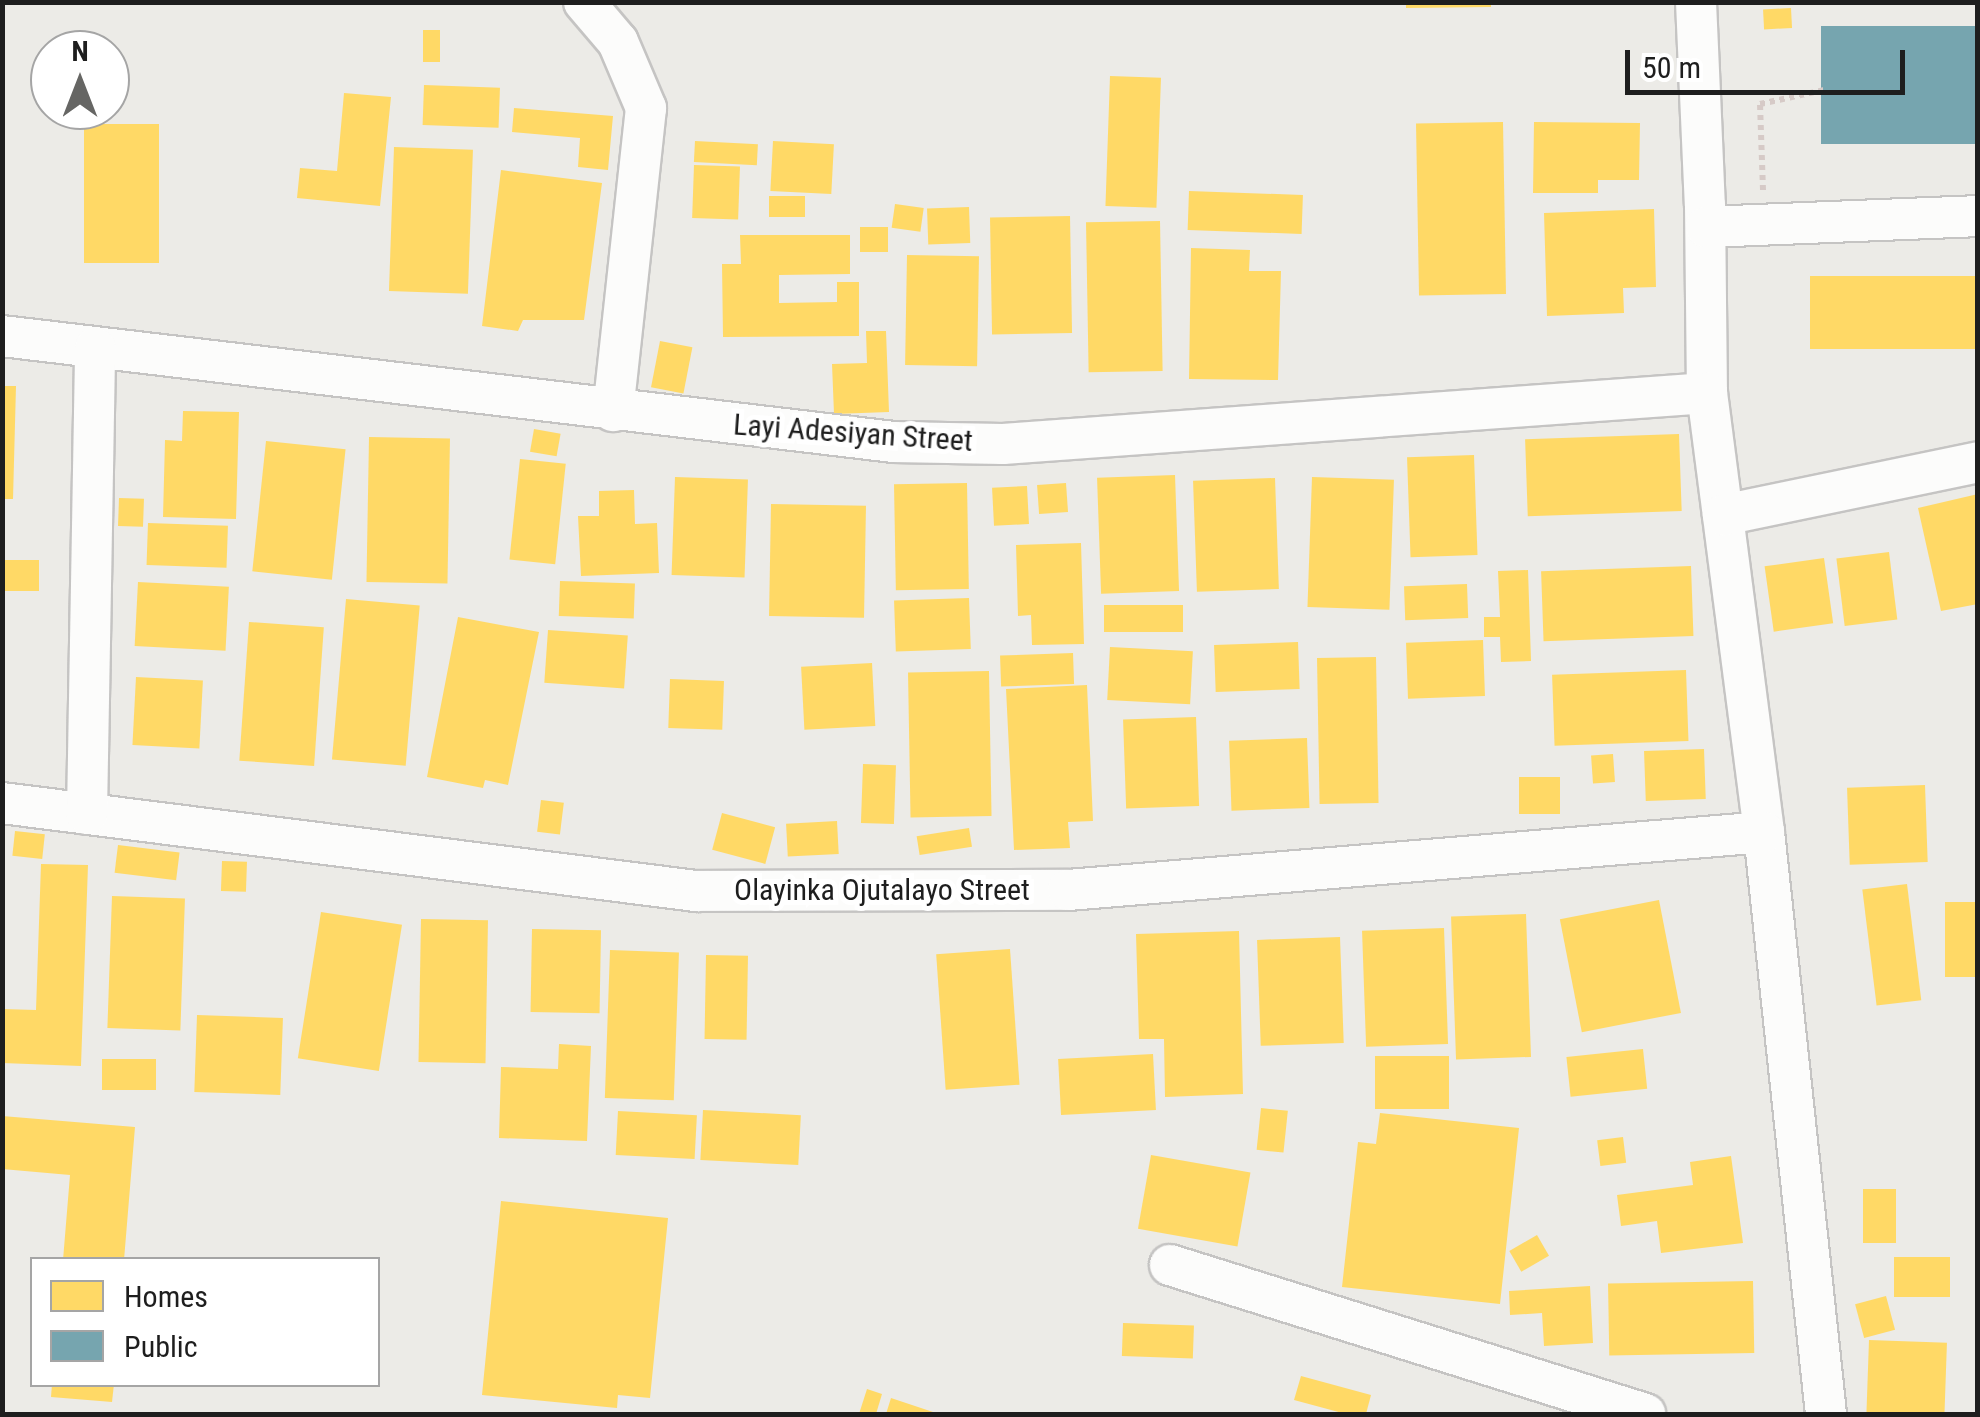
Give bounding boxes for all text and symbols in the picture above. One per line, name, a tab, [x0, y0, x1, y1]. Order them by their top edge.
north arrow	[30, 30, 130, 130]
scale bar	[1630, 30, 1910, 92]
text: N	[71, 35, 89, 68]
text: 50 m	[1642, 50, 1701, 85]
street label: Layi Adesiyan Street	[732, 407, 974, 459]
street label: Olayinka Ojutalayo Street	[734, 872, 1030, 908]
legend	[30, 1257, 380, 1387]
text: Homes	[124, 1279, 208, 1314]
text: Public	[124, 1329, 198, 1364]

